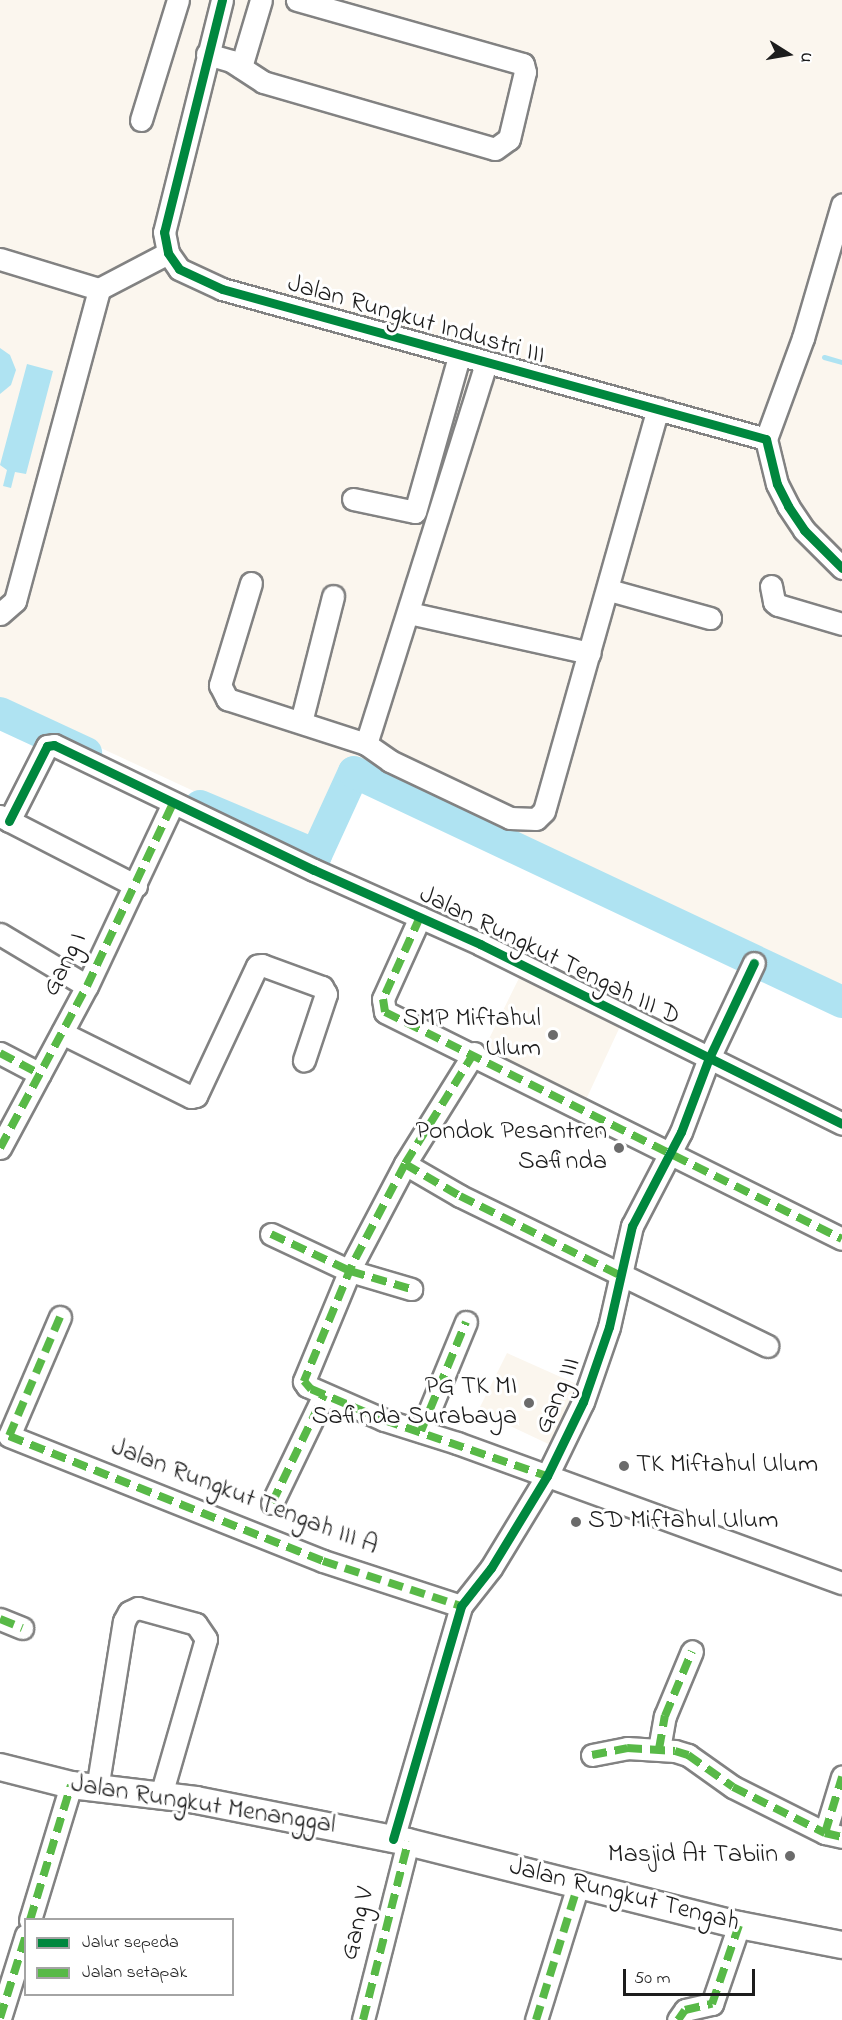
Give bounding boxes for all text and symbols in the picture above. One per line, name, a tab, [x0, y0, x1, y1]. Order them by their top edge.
north arrow	[758, 24, 818, 84]
text: U	[793, 50, 818, 65]
street label: Jalan Rungkut Industri III	[284, 269, 548, 373]
street label: Jalan Rungkut Tengah III D	[413, 880, 685, 1034]
street label: Gang I	[37, 928, 95, 1002]
place label: SMP Miftahul Ulum	[403, 1004, 541, 1066]
marker: SMP Miftahul Ulum	[546, 1028, 560, 1042]
place label: Pondok Pesantren Safinda	[415, 1117, 607, 1178]
marker: Pondok Pesantren Safinda	[612, 1141, 626, 1155]
street label: Gang III	[529, 1353, 589, 1439]
place label: PG TK MI Safinda Surabaya	[312, 1372, 517, 1434]
marker: PG TK MI Safinda Surabaya	[522, 1396, 536, 1410]
street label: Jalan Rungkut Tengah III A	[106, 1433, 382, 1563]
place label: TK Miftahul Ulum	[636, 1450, 818, 1482]
marker: TK Miftahul Ulum	[617, 1459, 631, 1473]
place label: SD Miftahul Ulum	[588, 1506, 778, 1538]
marker: SD Miftahul Ulum	[569, 1515, 583, 1529]
street label: Jalan Rungkut Menanggal	[68, 1770, 338, 1842]
place label: Masjid At Tabiin	[608, 1840, 778, 1872]
marker: Masjid At Tabiin	[783, 1849, 797, 1863]
street label: Jalan Rungkut Tengah	[506, 1852, 742, 1940]
street label: Gang V	[335, 1885, 383, 1963]
legend	[24, 1918, 234, 1996]
text: Jalur sepeda	[82, 1930, 179, 1956]
scale bar	[626, 1957, 758, 1995]
text: Jalan setapak	[82, 1960, 187, 1986]
text: 50 m	[634, 1966, 671, 1992]

